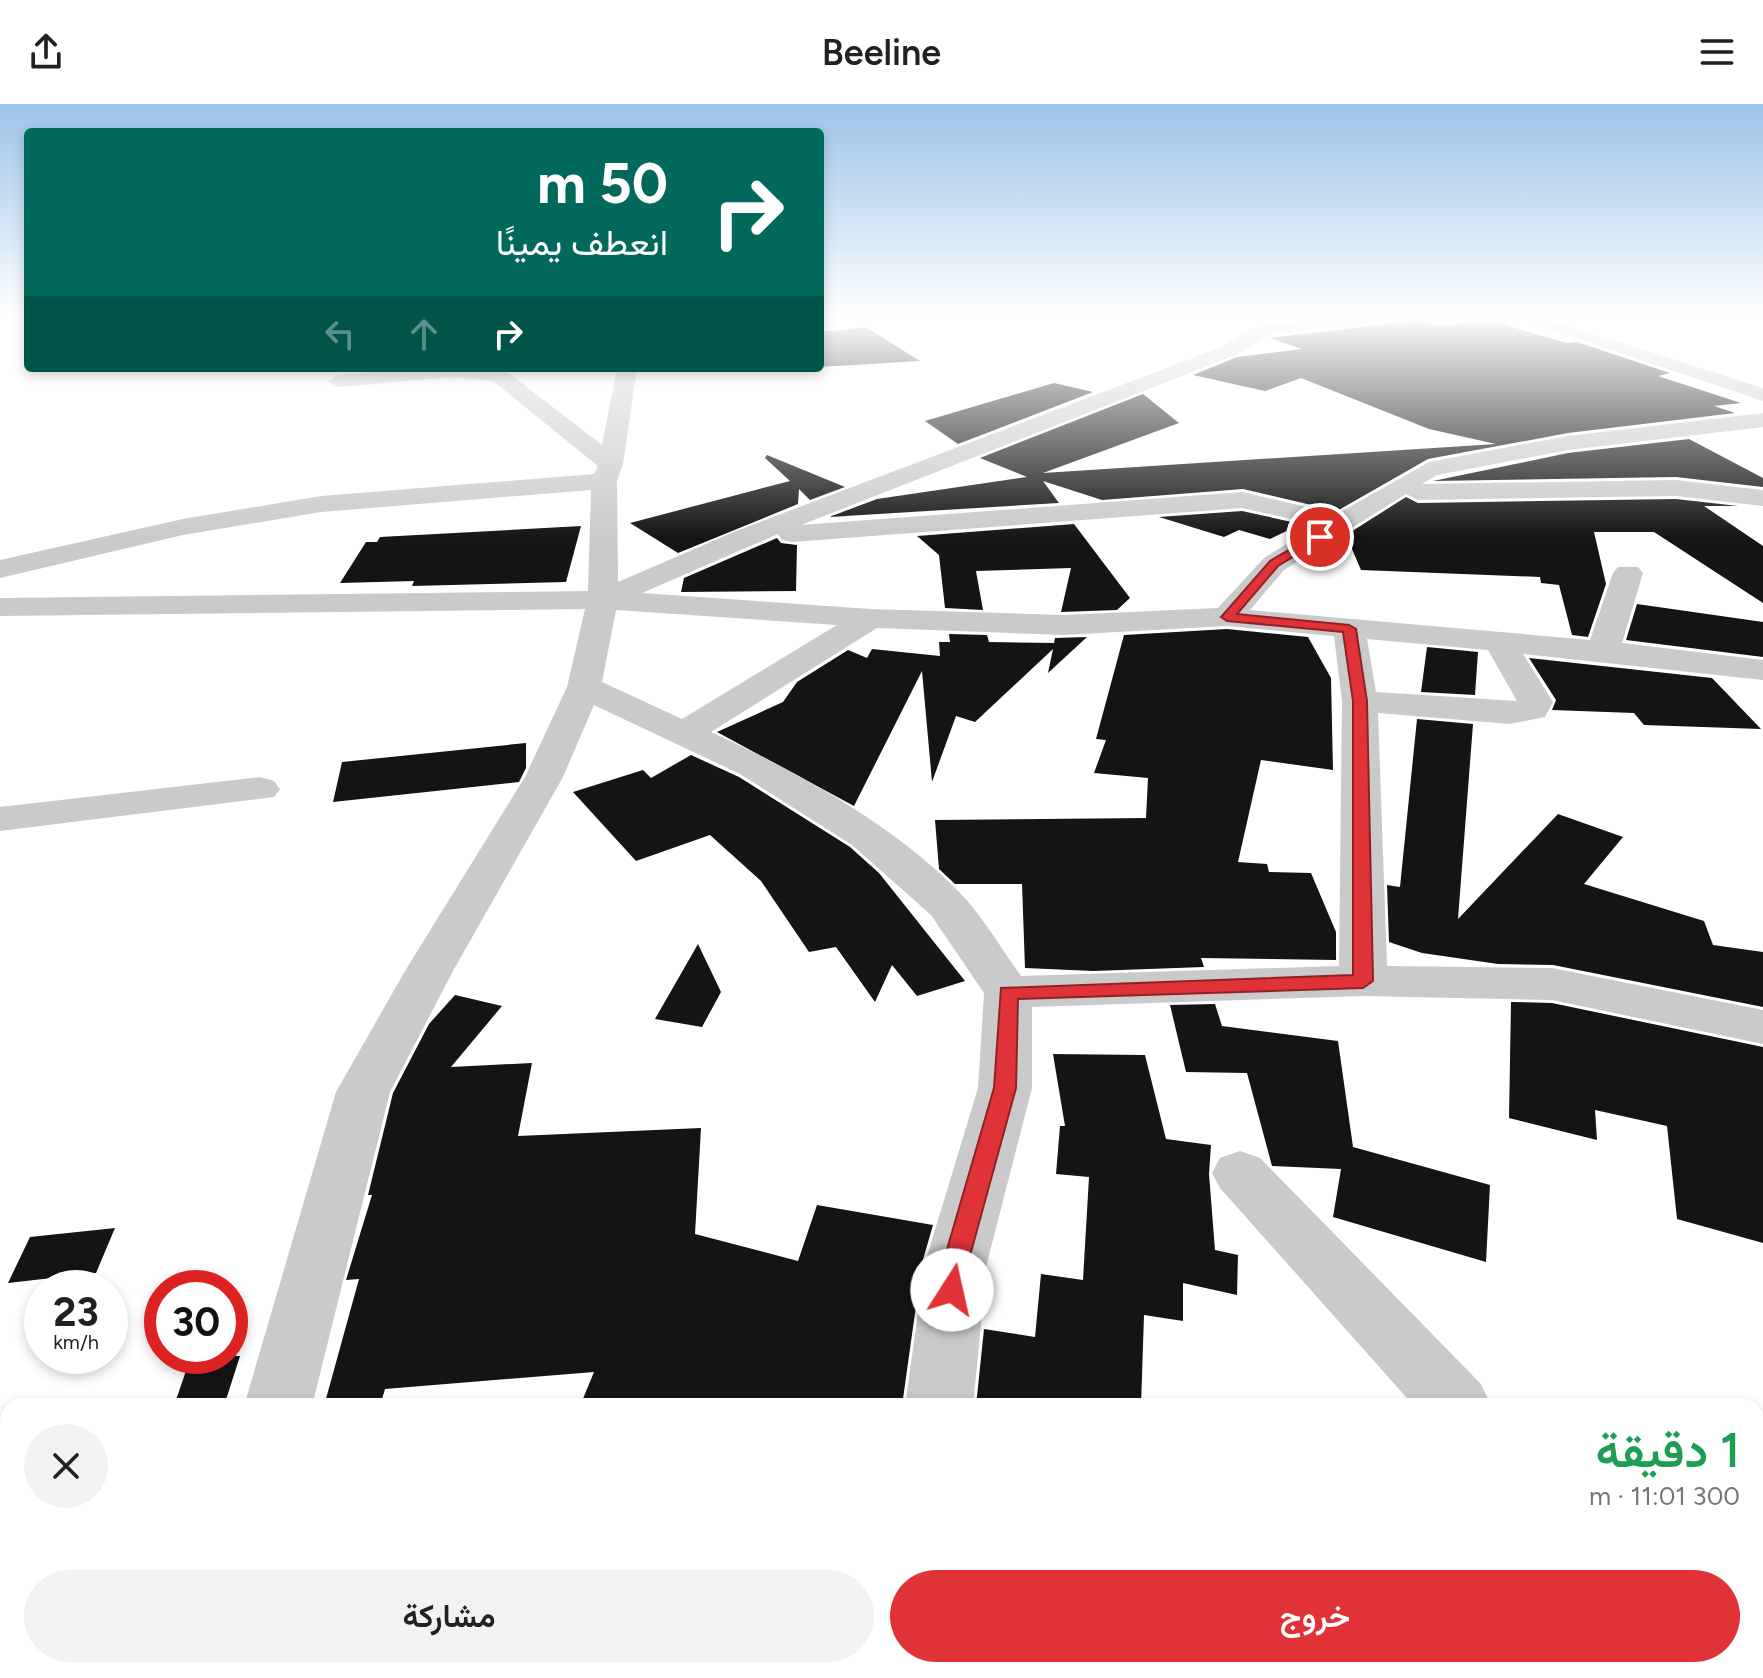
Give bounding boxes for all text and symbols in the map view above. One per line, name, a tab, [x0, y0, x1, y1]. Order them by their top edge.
icon: share	[24, 30, 68, 74]
icon: menu	[1695, 30, 1739, 74]
text: Beeline	[822, 31, 941, 74]
text: 50 m	[537, 150, 668, 217]
icon: right	[696, 160, 800, 264]
text: انعطف يمينًا	[496, 221, 668, 264]
icon: left	[318, 312, 362, 356]
icon: ahead	[402, 312, 446, 356]
icon: right	[486, 312, 530, 356]
pin	[1286, 503, 1354, 571]
icon: arrive	[1298, 515, 1342, 559]
position arrow	[910, 1248, 994, 1332]
speed limit sign: 30	[144, 1270, 248, 1374]
text: 23	[53, 1288, 99, 1336]
text: km/h	[53, 1330, 99, 1354]
text: 1 دقيقة	[1596, 1421, 1740, 1479]
button: close	[24, 1424, 108, 1508]
text: 300 m · 11:01	[1589, 1480, 1740, 1512]
button: مشاركة	[24, 1570, 874, 1662]
button: خروج	[890, 1570, 1740, 1662]

